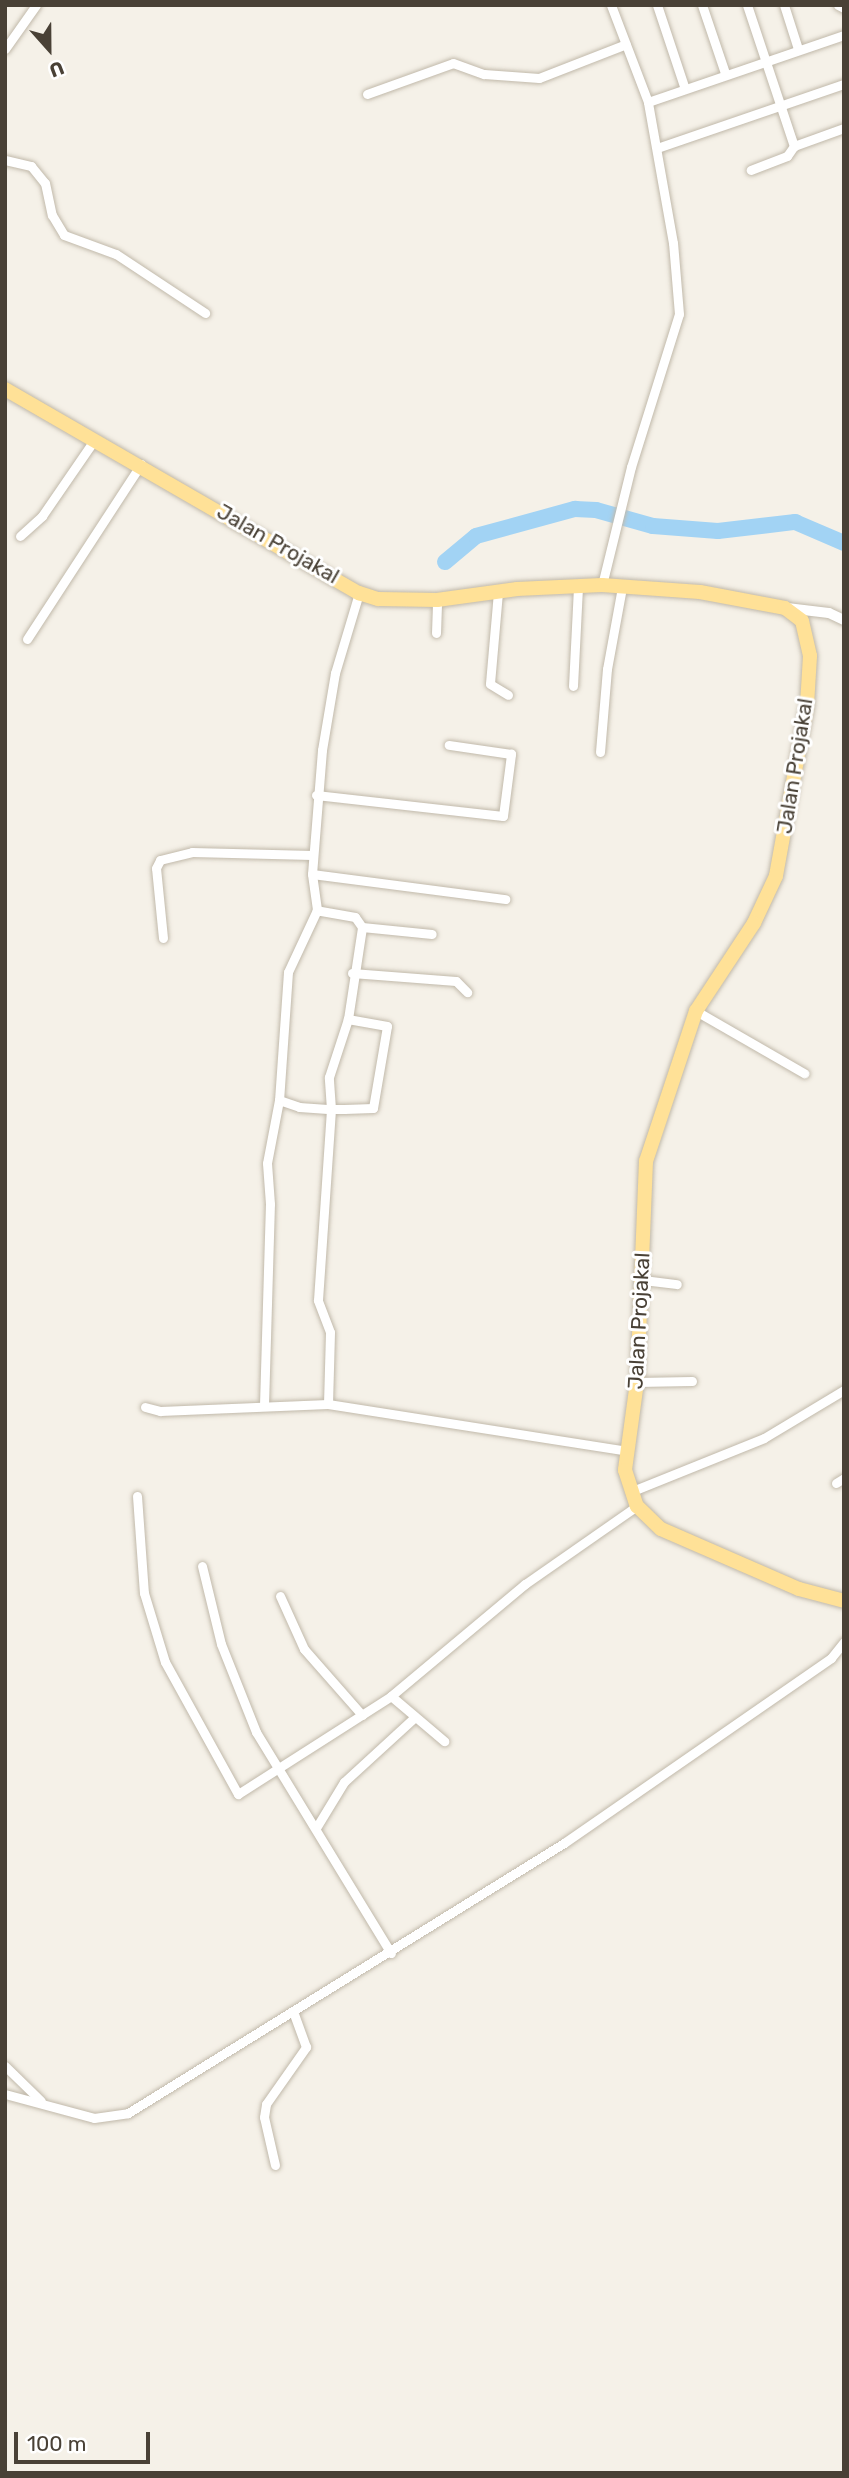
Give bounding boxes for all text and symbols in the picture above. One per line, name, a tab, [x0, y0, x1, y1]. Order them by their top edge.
north arrow	[14, 14, 84, 84]
text: U	[46, 56, 67, 82]
street label: Jalan Projakal	[212, 499, 344, 589]
street label: Jalan Projakal	[772, 696, 818, 836]
street label: Jalan Projakal	[623, 1252, 655, 1390]
scale bar	[18, 2418, 154, 2462]
text: 100 m	[27, 2431, 86, 2456]

